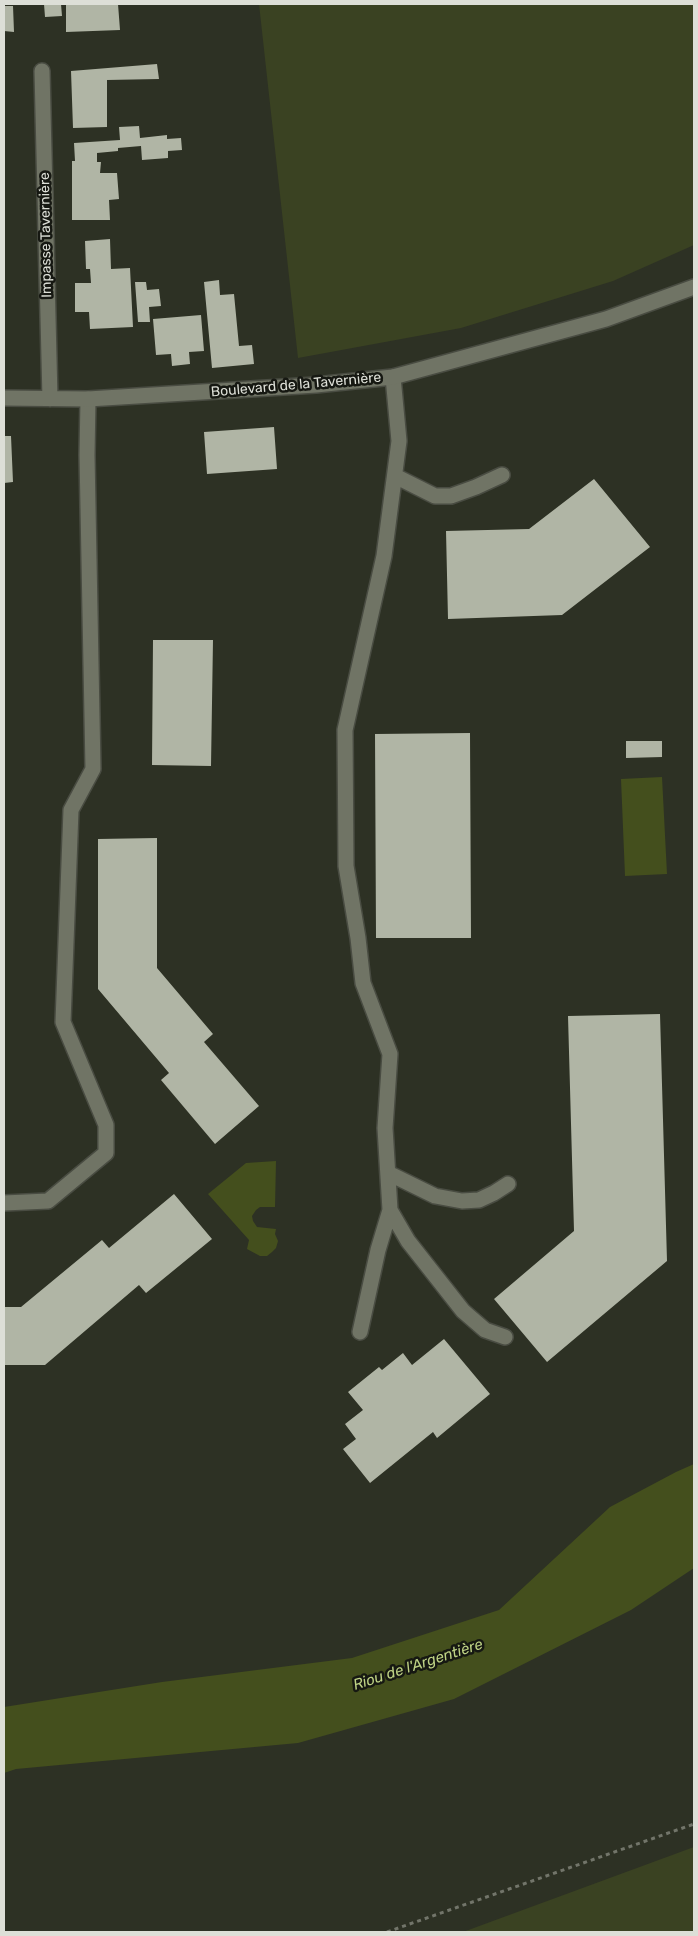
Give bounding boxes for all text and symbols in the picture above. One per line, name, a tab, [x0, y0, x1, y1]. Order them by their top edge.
street label: Impasse Tavernière	[37, 172, 55, 298]
street label: Boulevard de la Tavernière	[210, 369, 382, 401]
water label: Riou de l'Argentière	[351, 1636, 485, 1694]

